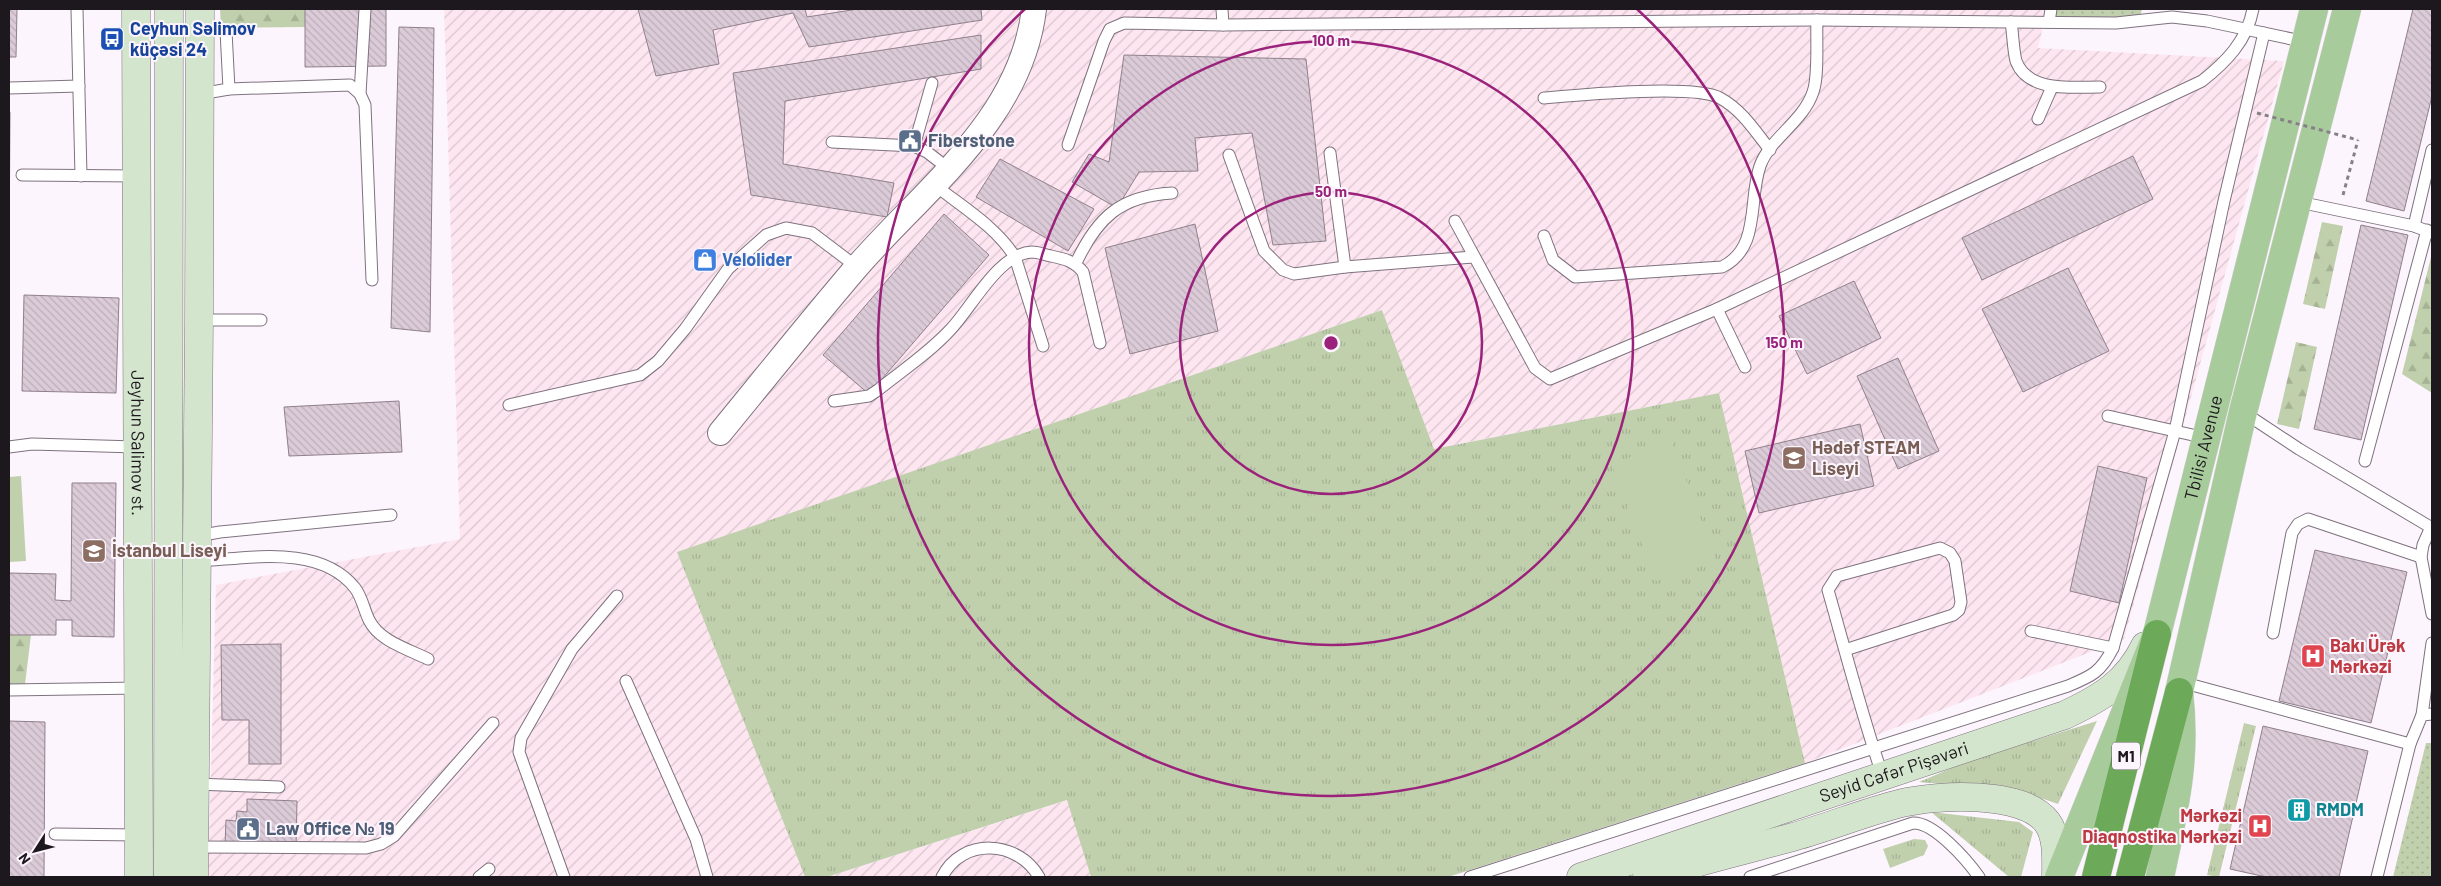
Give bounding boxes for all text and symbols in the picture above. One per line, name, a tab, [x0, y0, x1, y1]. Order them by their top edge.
place label: Ceyhun Səlimov küçəsi 24	[130, 17, 256, 60]
bus stop icon: Ceyhun Səlimov küçəsi 24	[99, 26, 125, 52]
text: 100 m	[1312, 31, 1350, 49]
public building icon: Fiberstone	[897, 128, 923, 154]
place label: Fiberstone	[928, 129, 1015, 151]
text: 50 m	[1315, 182, 1347, 200]
shop icon: Velolider	[692, 247, 718, 273]
place label: Velolider	[722, 248, 792, 270]
text: 150 m	[1765, 333, 1803, 351]
centre of rings	[1322, 334, 1340, 352]
street label: Jeyhun Salimov st.	[127, 370, 150, 516]
street label: Tbilisi Avenue	[2179, 393, 2227, 502]
place label: Hədəf STEAM Liseyi	[1812, 436, 1920, 479]
school or university icon: Hədəf STEAM Liseyi	[1781, 445, 1807, 471]
school or university icon: İstanbul Liseyi	[81, 538, 107, 564]
place label: İstanbul Liseyi	[112, 539, 227, 561]
place label: Bakı Ürək Mərkəzi	[2330, 634, 2406, 677]
hospital icon: Bakı Ürək Mərkəzi	[2300, 643, 2326, 669]
street label: Seyid Cəfər Pişəvəri	[1816, 736, 1971, 806]
road number: M1	[2112, 742, 2140, 769]
building icon: RMDM	[2286, 797, 2312, 823]
place label: RMDM	[2316, 798, 2364, 820]
place label: Mərkəzi Diaqnostika Mərkəzi	[2082, 804, 2242, 847]
hospital icon: Mərkəzi Diaqnostika Mərkəzi	[2247, 813, 2273, 839]
public building icon: Law Office № 19	[235, 816, 261, 842]
place label: Law Office № 19	[266, 817, 395, 839]
north arrow	[10, 826, 60, 876]
text: N	[14, 850, 34, 868]

